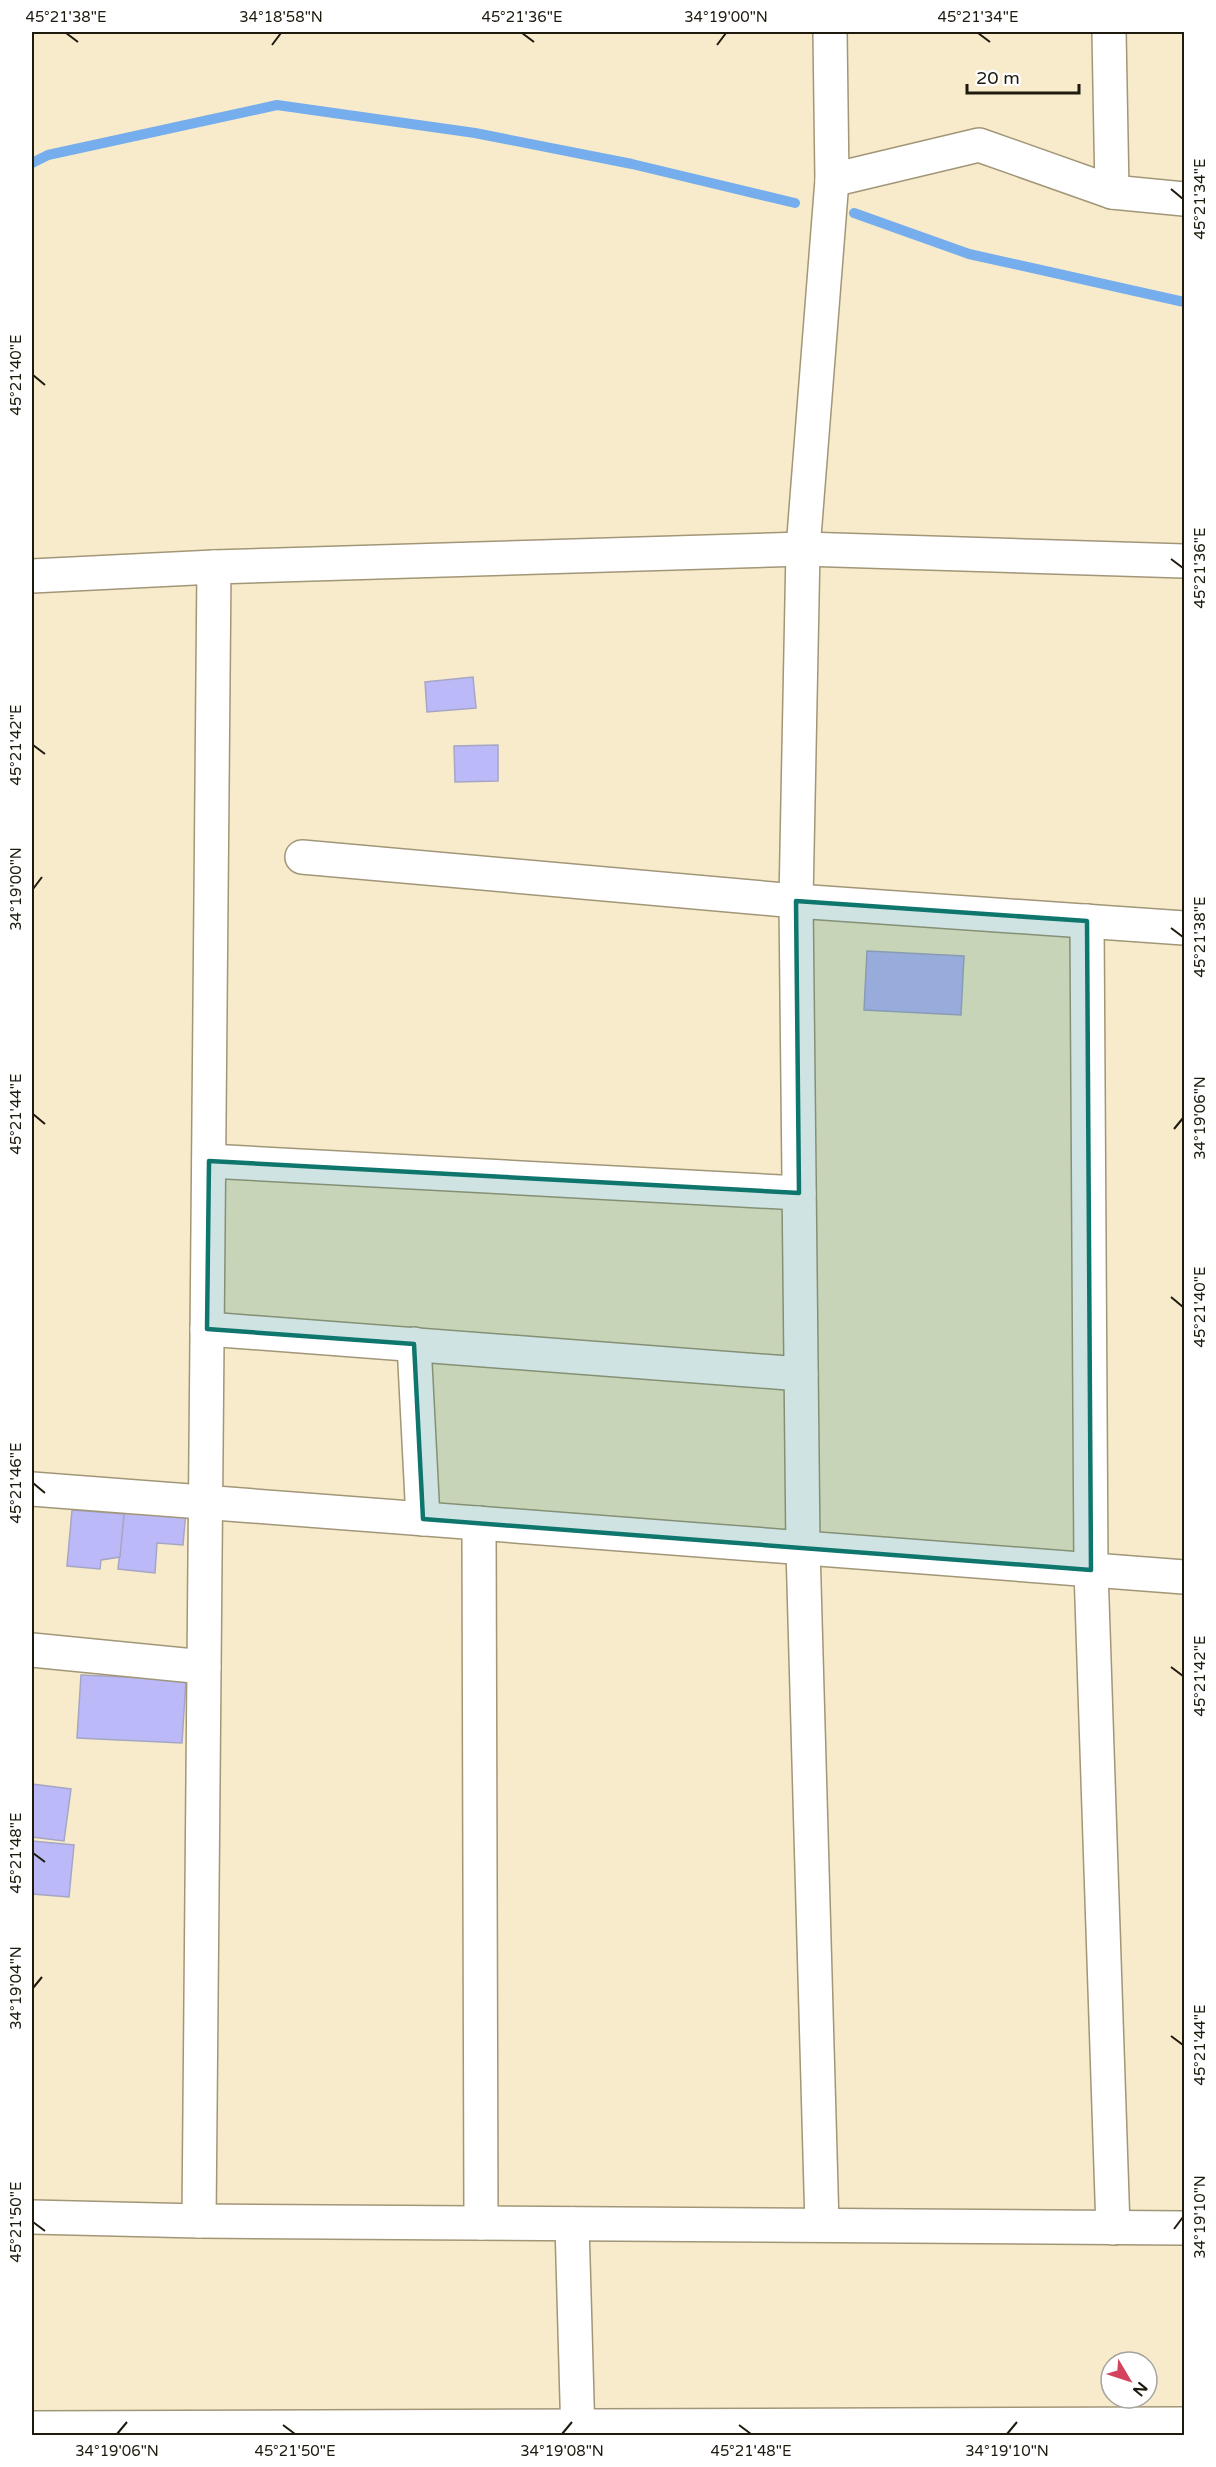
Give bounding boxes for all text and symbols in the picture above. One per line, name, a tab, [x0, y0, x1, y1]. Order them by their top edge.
text: 45°21'38"E	[26, 8, 106, 26]
text: 34°18'58"N	[239, 8, 323, 26]
text: 45°21'36"E	[482, 8, 562, 26]
text: 34°19'00"N	[684, 8, 768, 26]
text: 45°21'34"E	[938, 8, 1018, 26]
scale bar	[967, 57, 1080, 95]
text: 20 m	[976, 67, 1020, 89]
text: 45°21'34"E	[1191, 159, 1209, 239]
text: 45°21'40"E	[7, 335, 25, 415]
text: 45°21'36"E	[1191, 528, 1209, 608]
text: 45°21'42"E	[7, 705, 25, 785]
text: 34°19'00"N	[7, 847, 25, 931]
text: 45°21'38"E	[1191, 897, 1209, 977]
text: 45°21'44"E	[7, 1074, 25, 1154]
text: 34°19'06"N	[1191, 1076, 1209, 1160]
text: 45°21'40"E	[1191, 1267, 1209, 1347]
text: 45°21'46"E	[7, 1443, 25, 1523]
text: 45°21'42"E	[1191, 1636, 1209, 1716]
text: 45°21'48"E	[7, 1813, 25, 1893]
text: 34°19'04"N	[7, 1946, 25, 2030]
text: 45°21'44"E	[1191, 2005, 1209, 2085]
text: 34°19'10"N	[1191, 2175, 1209, 2259]
text: 45°21'50"E	[7, 2182, 25, 2262]
north arrow	[1099, 2350, 1159, 2410]
text: N	[1128, 2378, 1152, 2400]
text: 34°19'06"N	[75, 2442, 159, 2460]
text: 45°21'50"E	[255, 2442, 335, 2460]
text: 34°19'08"N	[520, 2442, 604, 2460]
text: 45°21'48"E	[711, 2442, 791, 2460]
text: 34°19'10"N	[965, 2442, 1049, 2460]

